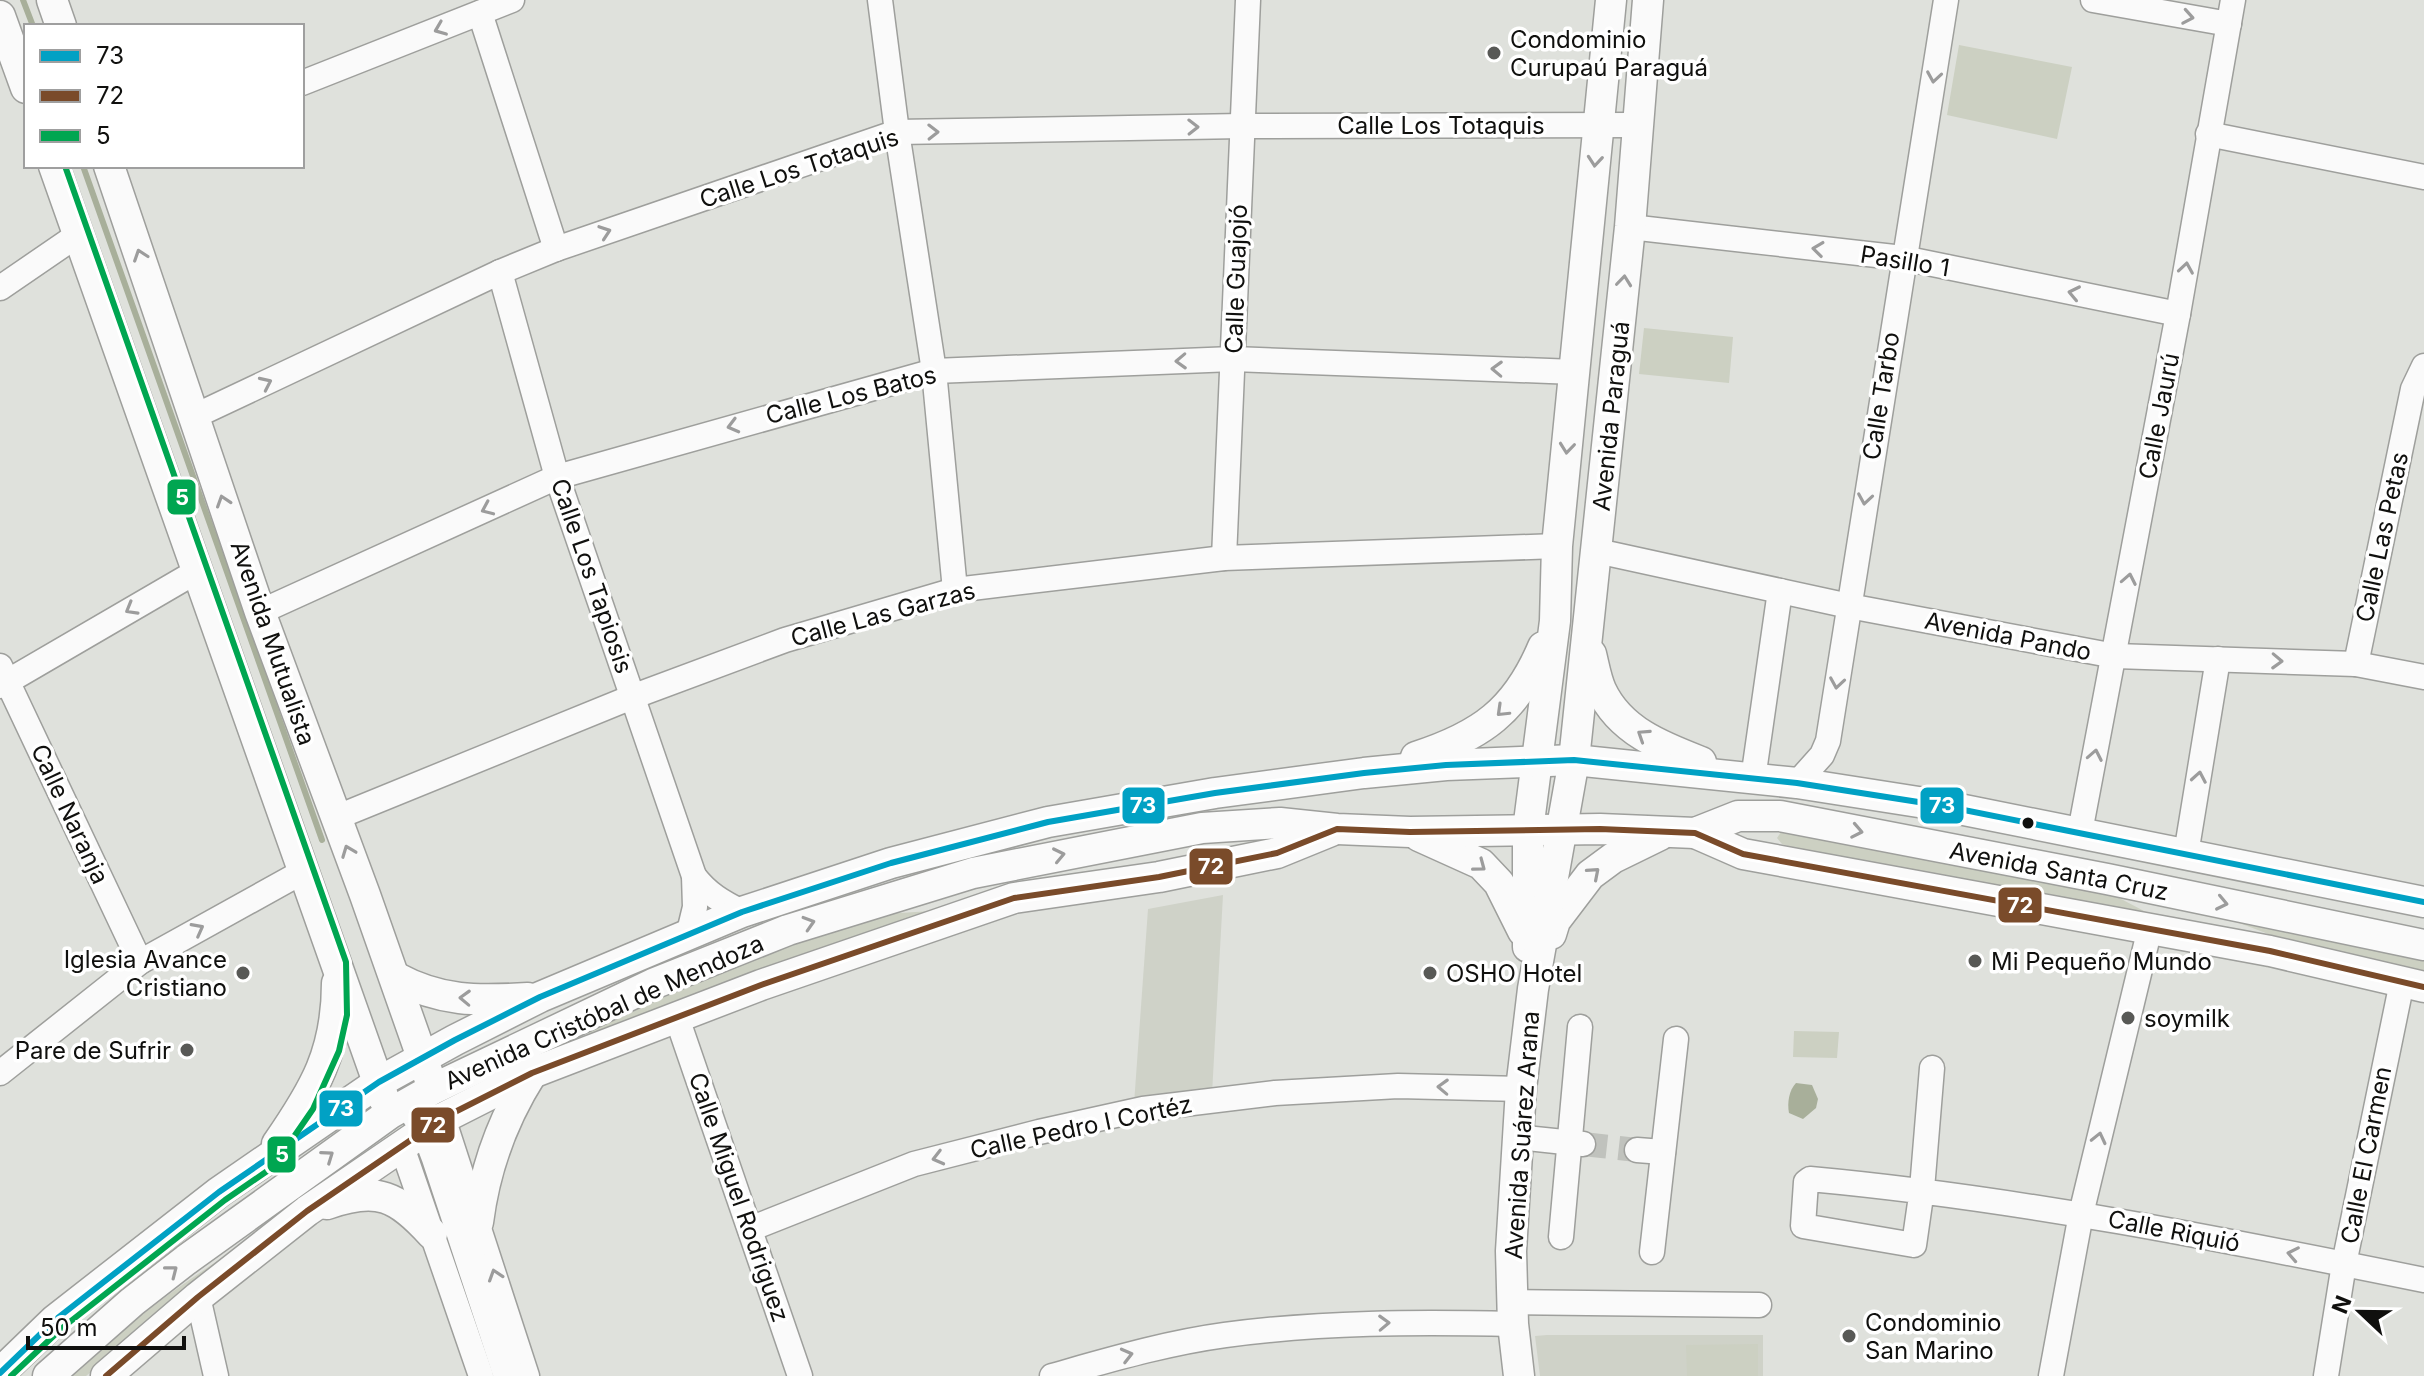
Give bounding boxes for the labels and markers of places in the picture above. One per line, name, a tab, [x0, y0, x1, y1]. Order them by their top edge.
place label: Condominio Curupaú Paraguá	[1510, 25, 1708, 82]
marker: Condominio Curupaú Paraguá	[1485, 44, 1503, 62]
unlabelled marker	[2020, 815, 2036, 831]
place label: Iglesia Avance Cristiano	[64, 945, 227, 1002]
place label: Mi Pequeño Mundo	[1991, 947, 2212, 976]
marker: Mi Pequeño Mundo	[1966, 952, 1984, 970]
place label: OSHO Hotel	[1446, 959, 1582, 988]
marker: Iglesia Avance Cristiano	[234, 964, 252, 982]
marker: OSHO Hotel	[1421, 964, 1439, 982]
place label: soymilk	[2144, 1004, 2230, 1033]
marker: soymilk	[2119, 1009, 2137, 1027]
place label: Pare de Sufrir	[15, 1036, 171, 1065]
marker: Pare de Sufrir	[178, 1041, 196, 1059]
place label: Condominio San Marino	[1865, 1308, 2001, 1365]
marker: Condominio San Marino	[1840, 1327, 1858, 1345]

